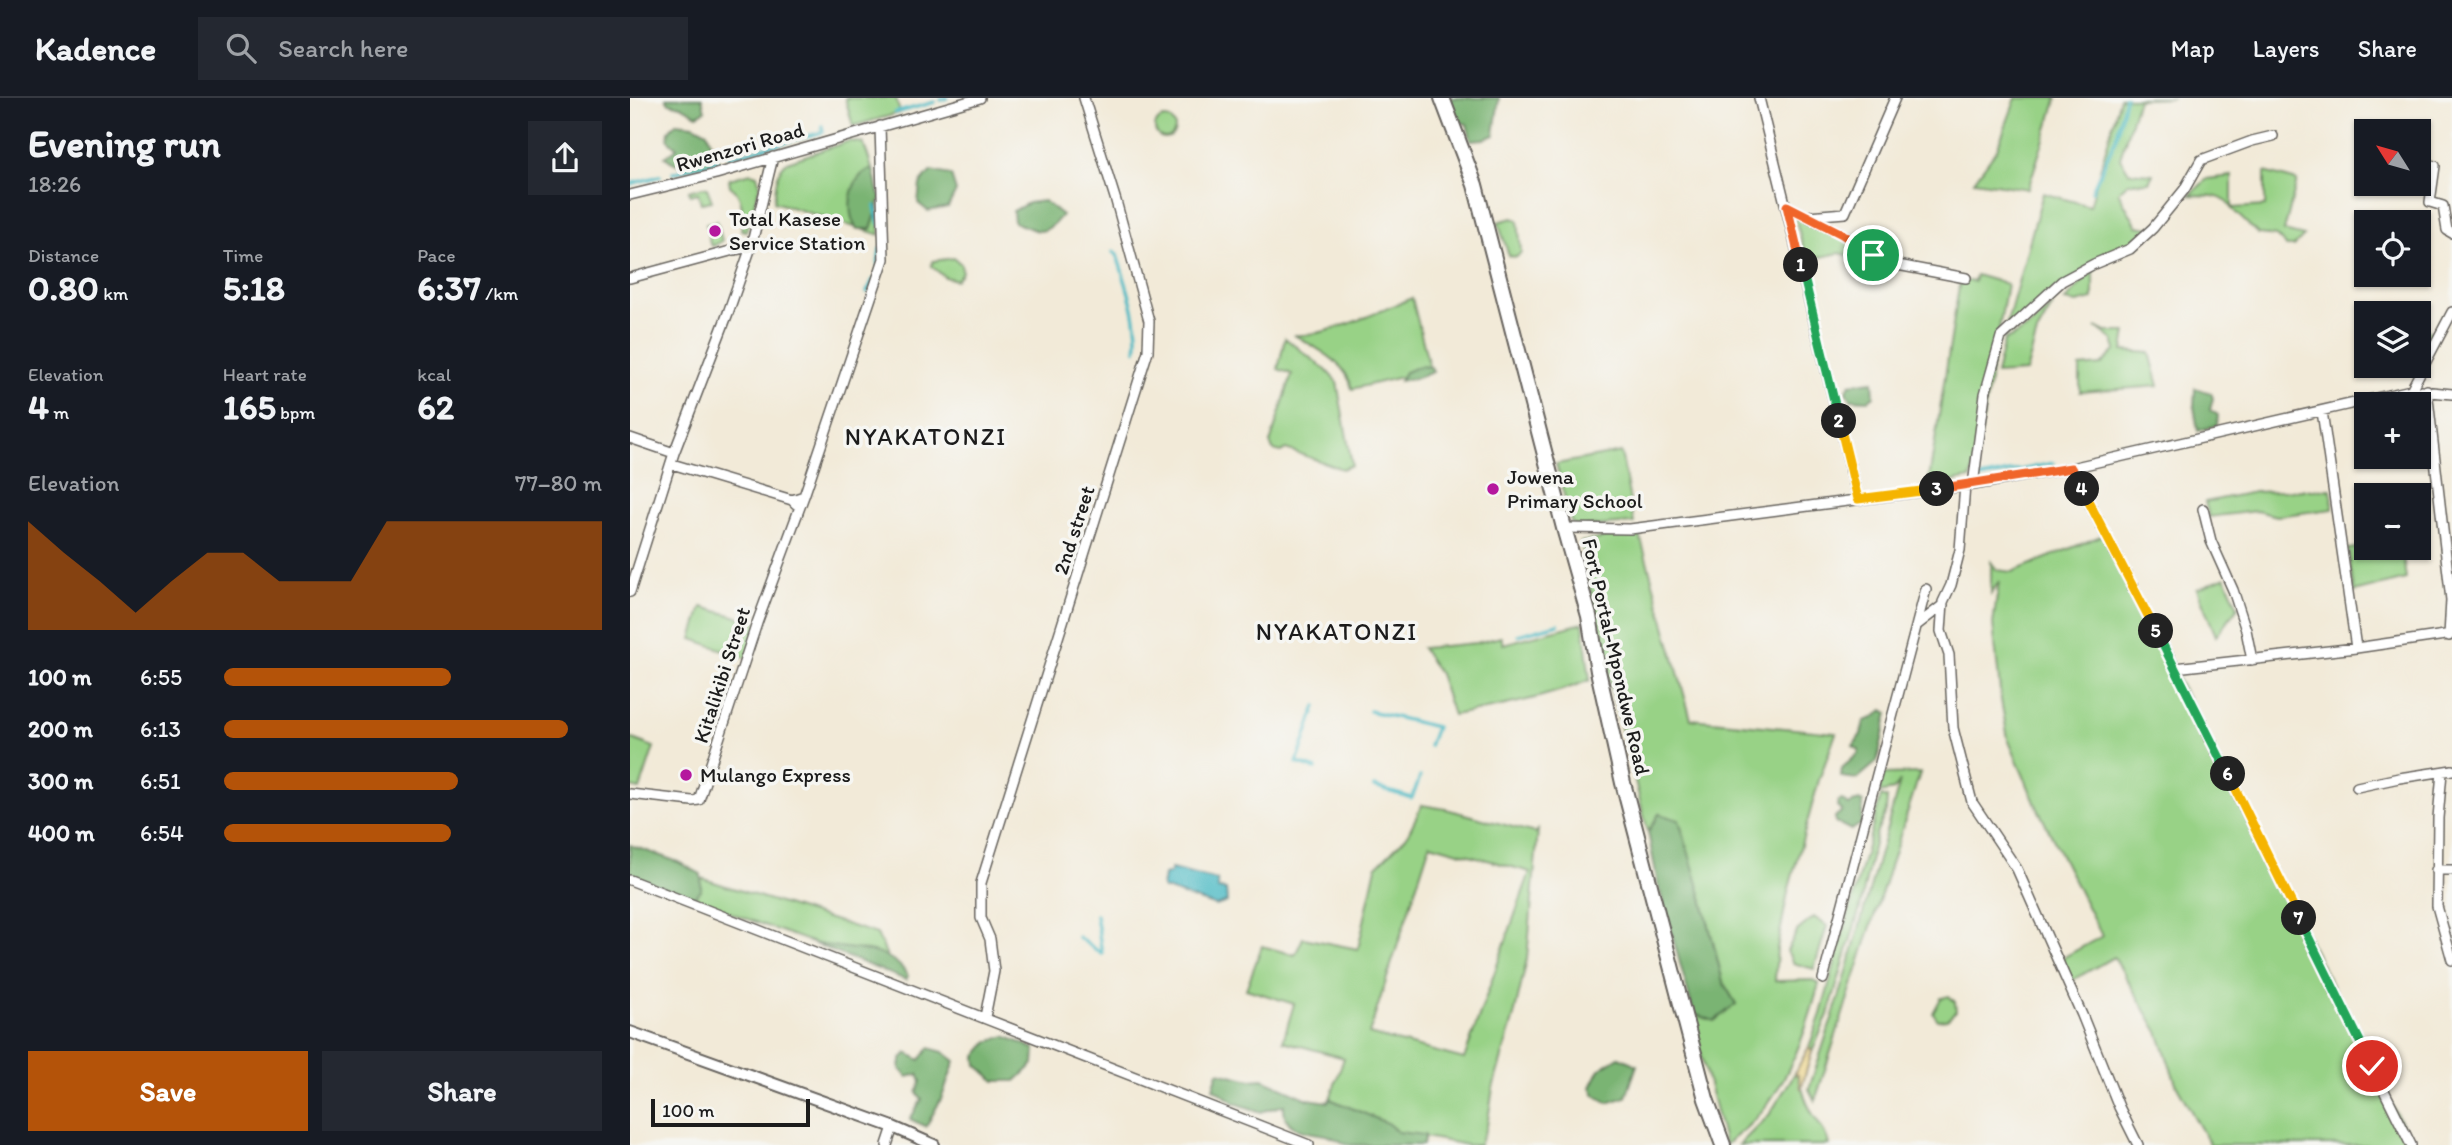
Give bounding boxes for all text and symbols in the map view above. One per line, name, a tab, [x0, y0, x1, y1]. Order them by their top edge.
search box	[198, 17, 688, 80]
text: Kadence	[35, 29, 156, 68]
icon: search	[222, 29, 260, 67]
text: Search here	[278, 32, 409, 64]
text: Map	[2171, 34, 2215, 63]
text: Layers	[2253, 34, 2320, 63]
text: Share	[2358, 34, 2417, 63]
street label: Rwenzori Road	[673, 116, 807, 177]
north arrow	[2354, 119, 2431, 196]
map controls	[2354, 119, 2431, 560]
text: Evening run	[28, 121, 221, 167]
button: share	[528, 121, 602, 195]
text: 18:26	[28, 170, 81, 198]
place label: Total Kasese Service Station	[729, 206, 865, 255]
button: locate	[2354, 210, 2431, 287]
marker: Total Kasese Service Station	[707, 223, 723, 239]
pin	[1843, 225, 1903, 285]
icon: arrive	[1854, 236, 1892, 274]
text: Distance	[28, 244, 99, 267]
text: Time	[223, 244, 263, 267]
text: Pace	[417, 244, 455, 267]
pin: 1	[1784, 248, 1818, 282]
text: 1	[1796, 253, 1805, 276]
text: 0.80	[28, 267, 99, 309]
text: 5:18	[223, 267, 285, 309]
text: 6:37	[417, 267, 481, 309]
text: km	[99, 282, 128, 305]
text: /km	[481, 282, 518, 305]
button: layers	[2354, 301, 2431, 378]
text: Elevation	[28, 363, 104, 386]
text: Heart rate	[223, 363, 307, 386]
text: kcal	[417, 363, 451, 386]
text: 4	[28, 386, 49, 428]
text: 165	[223, 386, 276, 428]
text: 62	[417, 386, 454, 428]
button: +	[2354, 392, 2431, 469]
text: m	[49, 401, 69, 424]
text: bpm	[276, 401, 315, 424]
pin: 2	[1822, 404, 1856, 438]
text: 2	[1834, 409, 1844, 432]
district label: NYAKATONZI	[845, 422, 1007, 451]
place label: Jowena Primary School	[1507, 464, 1643, 513]
text: Elevation	[28, 469, 119, 497]
text: 77–80 m	[515, 469, 602, 497]
pin: 3	[1920, 472, 1954, 506]
pin: 4	[2064, 472, 2100, 506]
text: 3	[1931, 477, 1942, 500]
text: 4	[2076, 477, 2087, 500]
marker: Jowena Primary School	[1485, 481, 1501, 497]
street label: 2nd street	[1047, 482, 1100, 577]
button: −	[2354, 483, 2431, 560]
street label: Fort Portal-Mpondwe Road	[1577, 536, 1656, 778]
street label: Kitalikibi Street	[688, 604, 755, 746]
pin: 5	[2138, 614, 2174, 648]
district label: NYAKATONZI	[1256, 617, 1418, 646]
text: 5	[2151, 619, 2160, 642]
text: 100 m	[28, 663, 92, 691]
text: 6:55	[140, 663, 182, 691]
text: 200 m	[28, 715, 93, 743]
text: 6:13	[140, 715, 181, 743]
pin: 6	[2210, 756, 2246, 792]
place label: Mulango Express	[700, 762, 851, 787]
text: 6	[2222, 762, 2233, 785]
text: 300 m	[28, 767, 93, 795]
text: 6:51	[140, 767, 181, 795]
marker: Mulango Express	[678, 767, 694, 783]
text: 400 m	[28, 819, 95, 847]
text: 6:54	[140, 819, 184, 847]
pin: 7	[2282, 900, 2316, 936]
text: 7	[2294, 906, 2303, 929]
pin	[2342, 1036, 2402, 1096]
icon: check	[2353, 1047, 2391, 1085]
button: Save	[28, 1051, 308, 1131]
button: Share	[322, 1051, 602, 1131]
scale bar	[651, 1096, 810, 1128]
text: 100 m	[662, 1099, 714, 1122]

